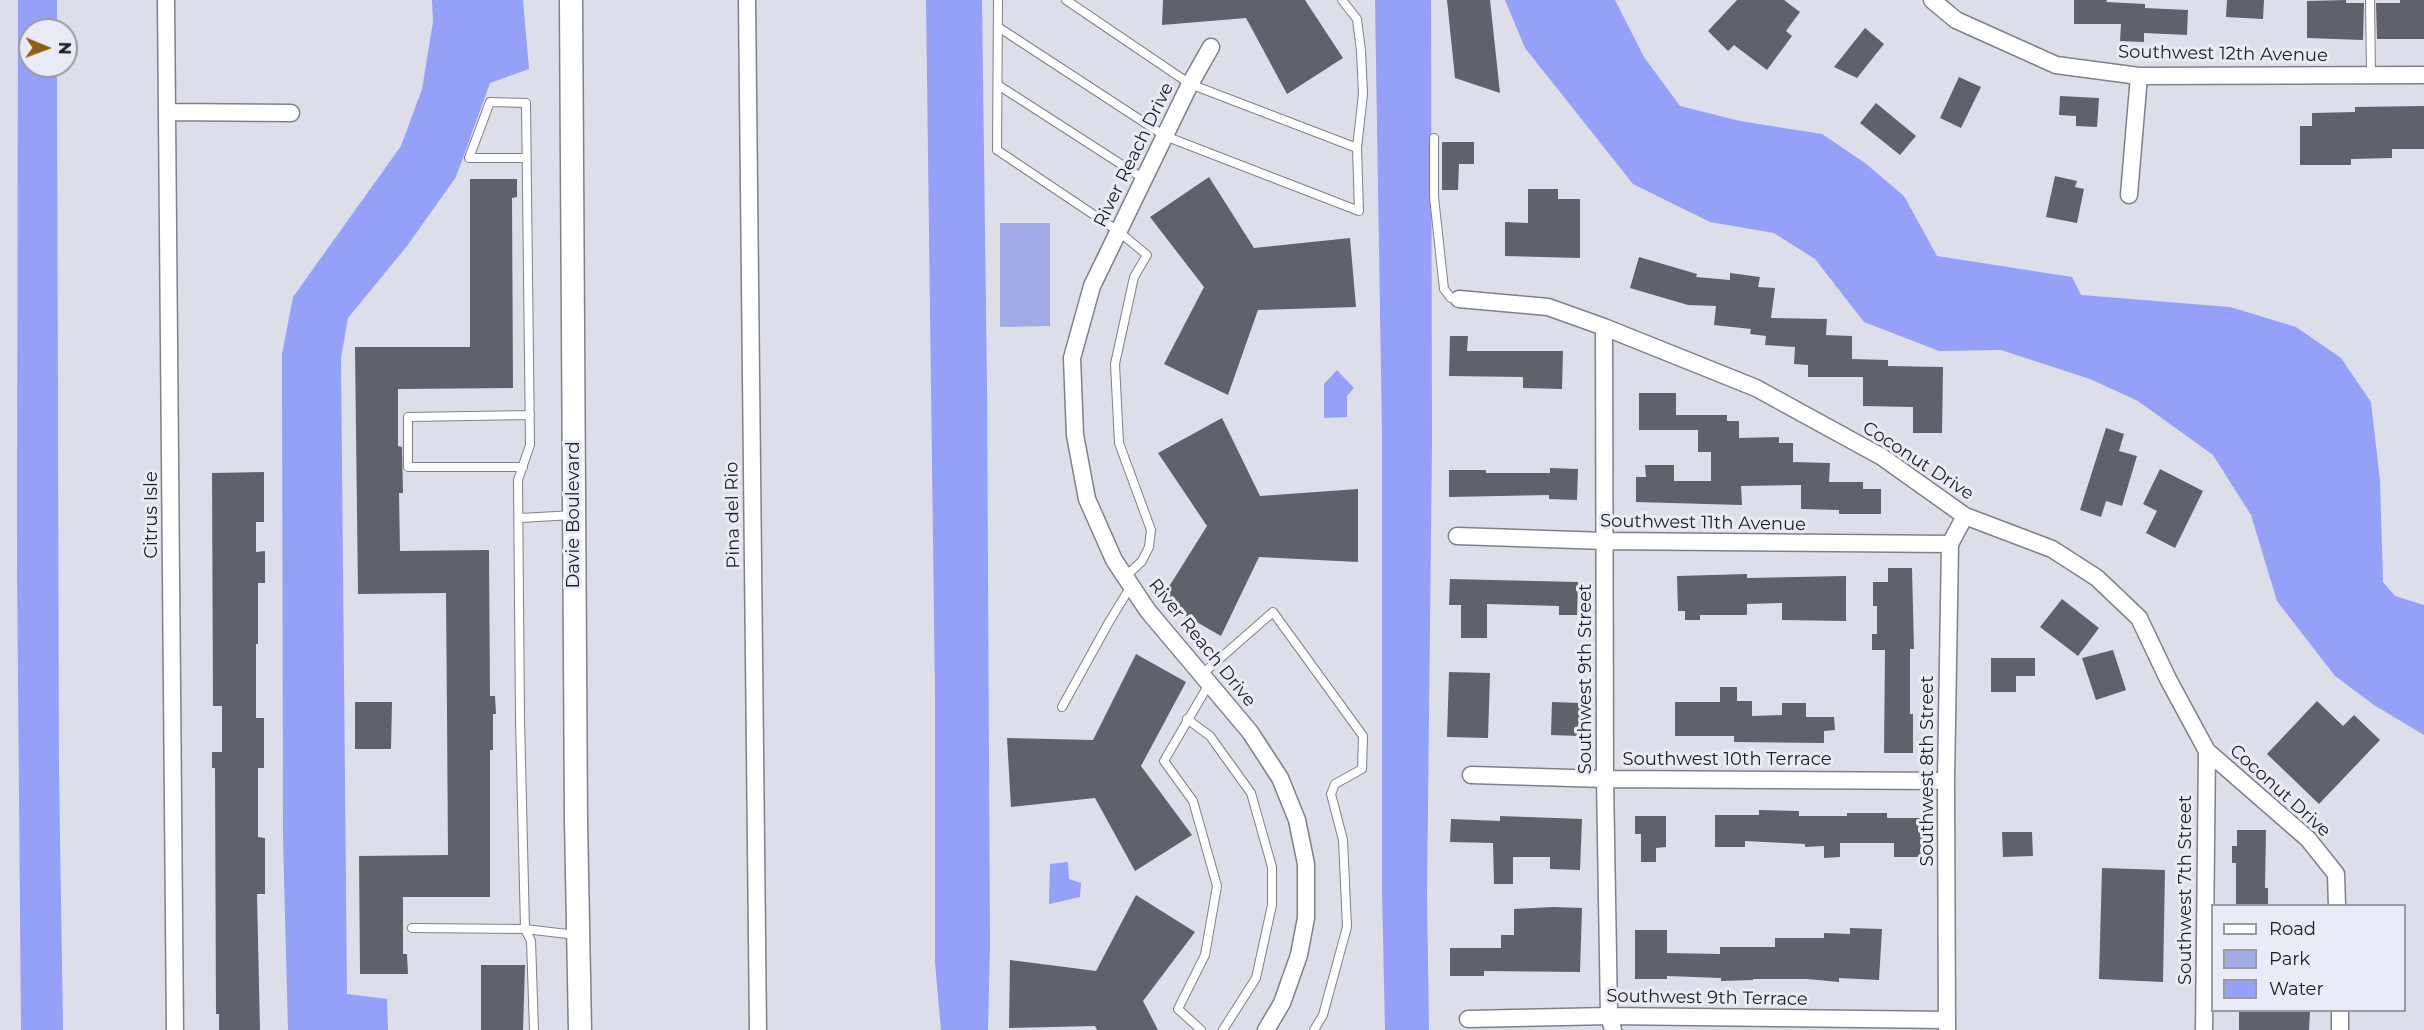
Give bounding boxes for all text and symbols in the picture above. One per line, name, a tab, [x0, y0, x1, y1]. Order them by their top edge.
north arrow	[18, 18, 78, 78]
street label: Southwest 12th Avenue	[2118, 41, 2328, 67]
text: N	[55, 42, 74, 55]
street label: River Reach Drive	[1090, 79, 1178, 231]
street label: Coconut Drive	[1858, 417, 1978, 505]
street label: Davie Boulevard	[563, 441, 585, 589]
street label: Pina del Rio	[721, 461, 745, 569]
street label: Citrus Isle	[141, 471, 163, 559]
street label: Southwest 11th Avenue	[1600, 510, 1806, 536]
street label: River Reach Drive	[1144, 575, 1260, 711]
street label: Southwest 9th Street	[1575, 584, 1597, 774]
street label: Southwest 8th Street	[1917, 675, 1939, 867]
street label: Coconut Drive	[2225, 740, 2335, 842]
street label: Southwest 10th Terrace	[1622, 749, 1832, 771]
street label: Southwest 7th Street	[2175, 795, 2197, 985]
legend	[2211, 904, 2406, 1012]
text: Road	[2269, 918, 2316, 940]
text: Park	[2269, 948, 2310, 970]
text: Water	[2269, 978, 2324, 1000]
street label: Southwest 9th Terrace	[1606, 985, 1808, 1011]

